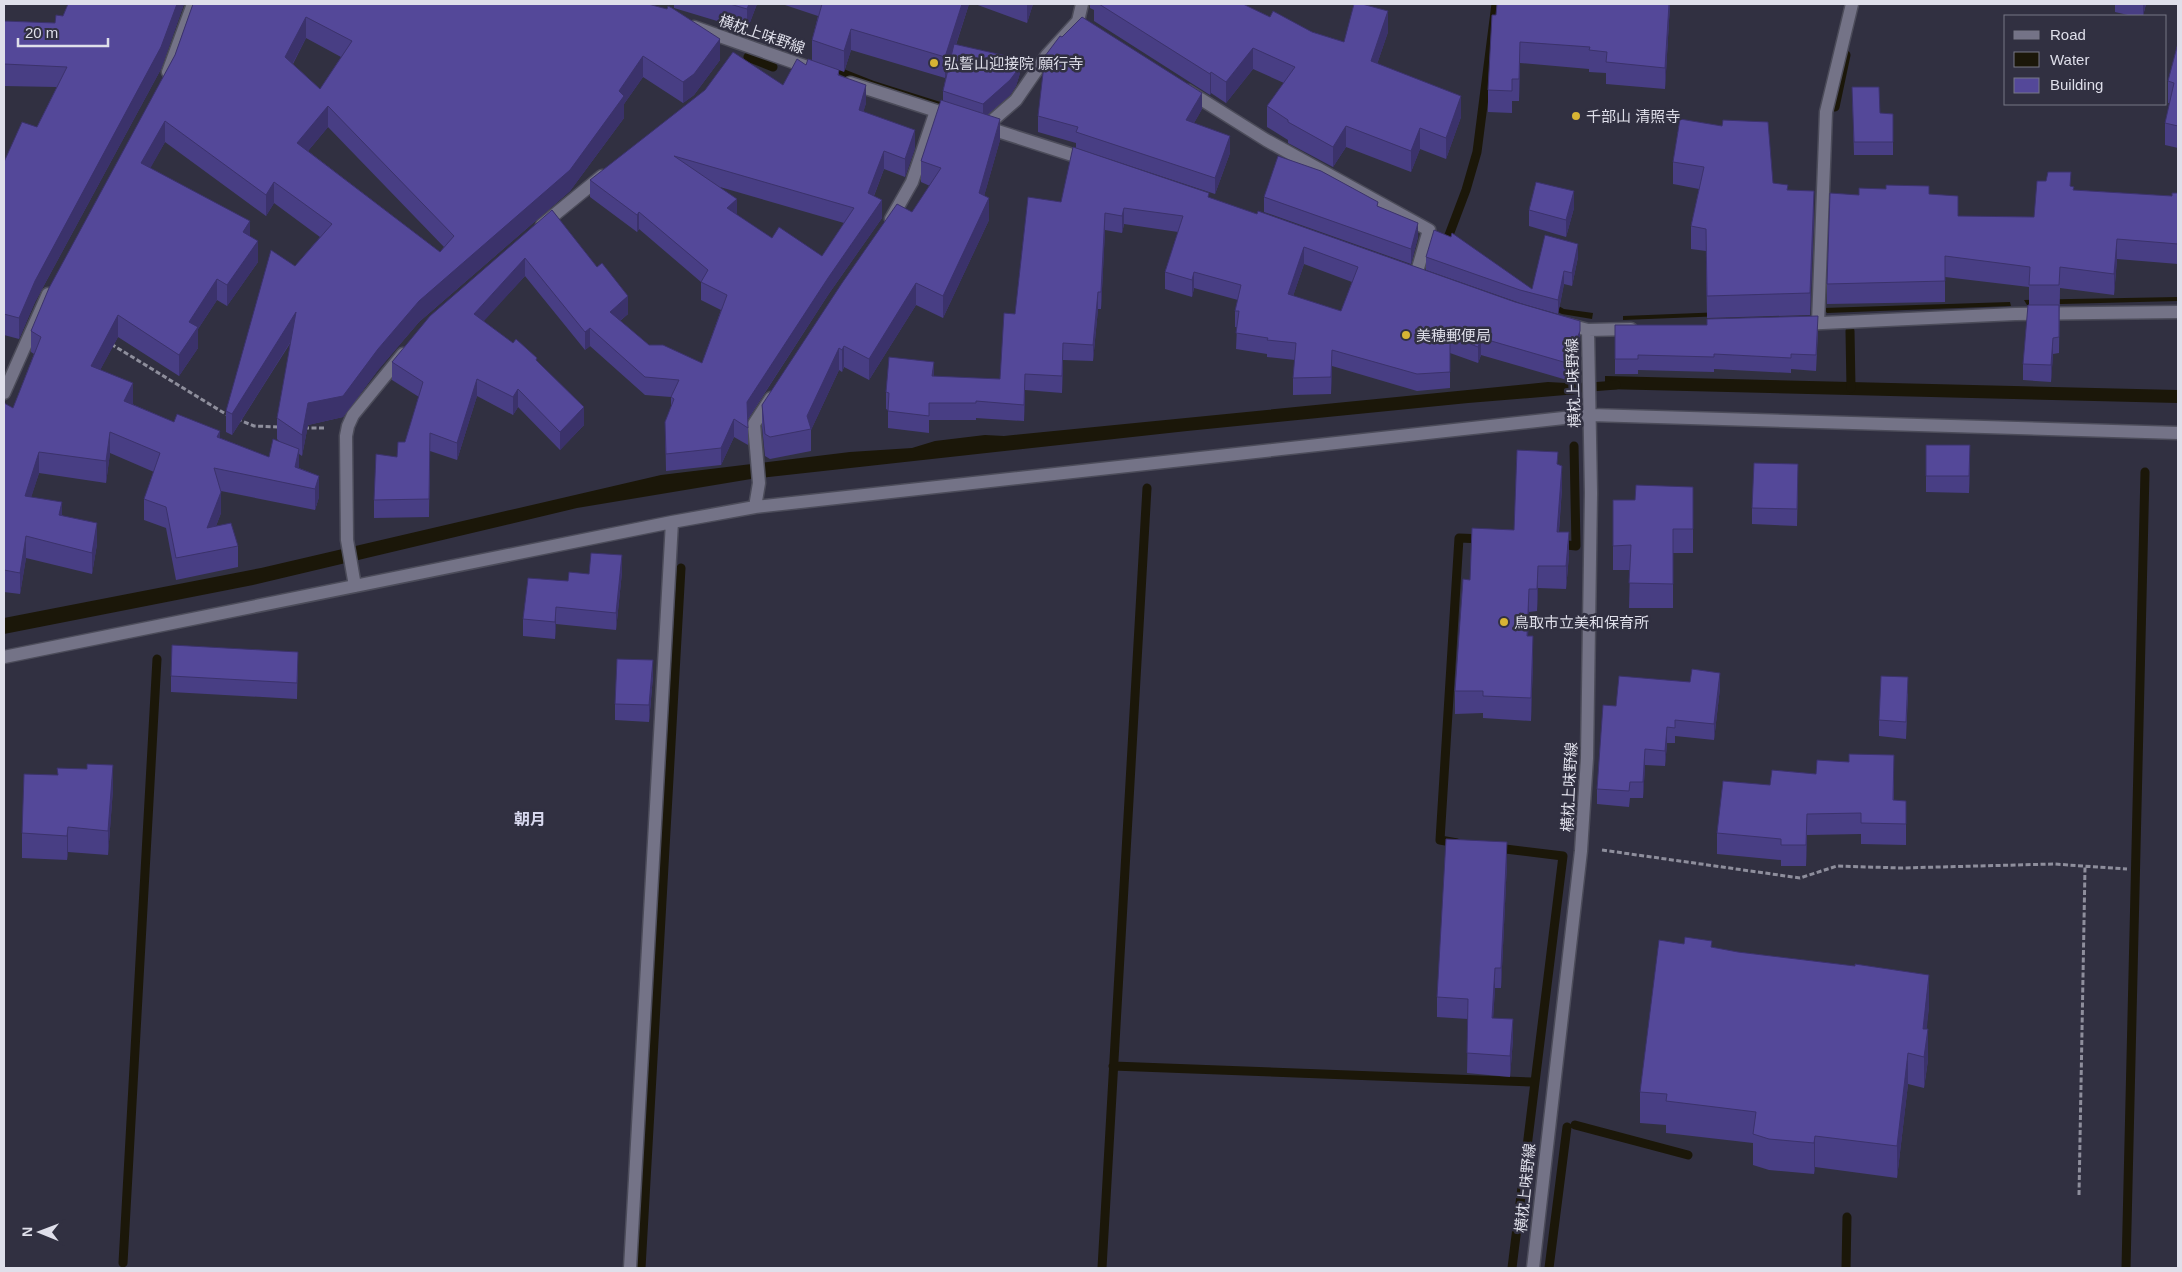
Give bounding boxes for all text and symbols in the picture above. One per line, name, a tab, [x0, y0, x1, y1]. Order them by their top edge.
street label: 横枕上味野線	[717, 11, 807, 57]
scale bar	[18, 15, 108, 47]
legend	[2004, 15, 2167, 105]
text: 20 m	[25, 24, 58, 41]
text: Road	[2050, 26, 2086, 43]
text: Water	[2050, 51, 2089, 68]
place label: 弘誓山迎接院 願行寺	[944, 55, 1083, 72]
marker: 弘誓山迎接院 願行寺	[928, 57, 940, 69]
text: Building	[2050, 76, 2103, 93]
place label: 千部山 清照寺	[1586, 108, 1680, 125]
marker: 千部山 清照寺	[1570, 110, 1582, 122]
place label: 美穂郵便局	[1416, 327, 1491, 344]
marker: 美穂郵便局	[1400, 329, 1412, 341]
street label: 横枕上味野線	[1563, 338, 1583, 428]
place label: 鳥取市立美和保育所	[1514, 614, 1649, 631]
marker: 鳥取市立美和保育所	[1498, 616, 1510, 628]
street label: 横枕上味野線	[1558, 742, 1580, 832]
district label: 朝月	[514, 811, 546, 828]
street label: 横枕上味野線	[1512, 1142, 1538, 1234]
north arrow	[15, 1207, 65, 1257]
text: N	[19, 1227, 35, 1237]

